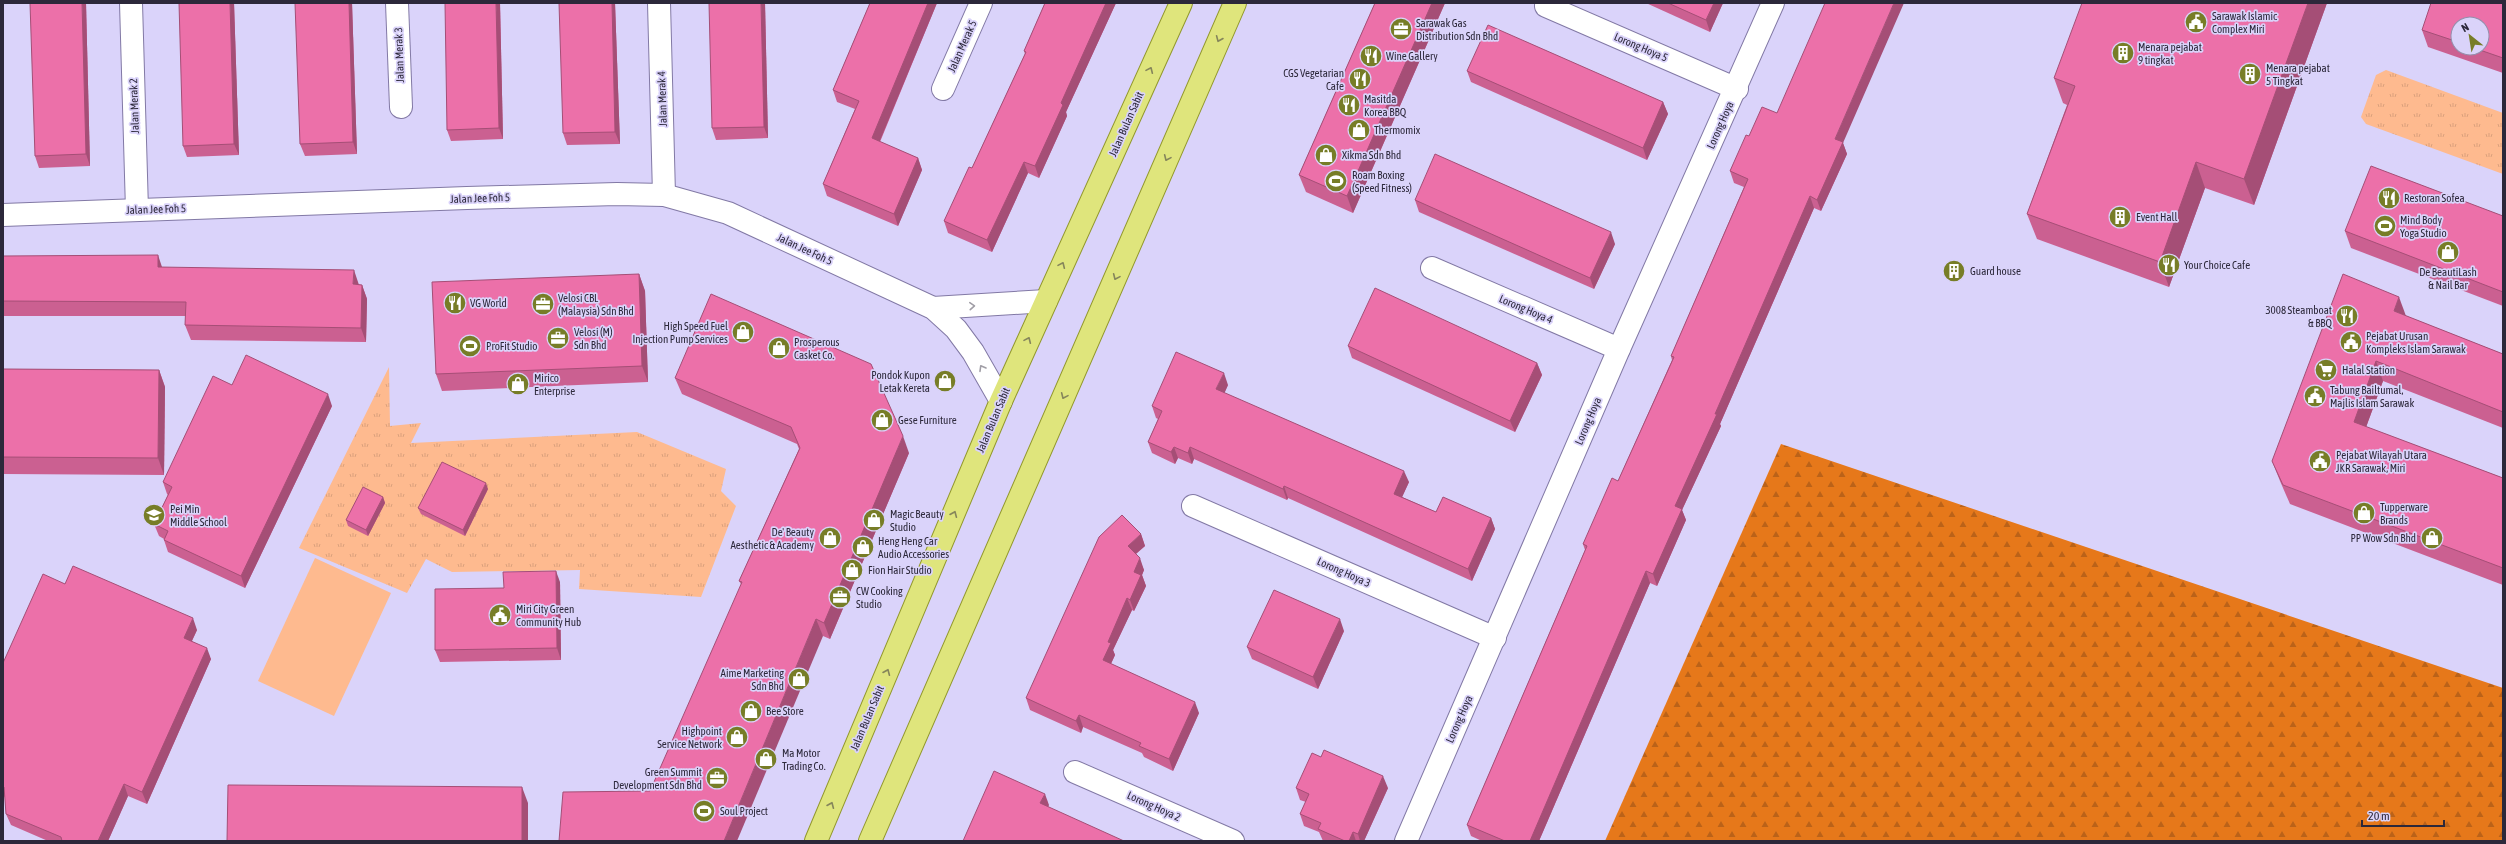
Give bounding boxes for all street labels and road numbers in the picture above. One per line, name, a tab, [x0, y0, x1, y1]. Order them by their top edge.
street label: Jalan Merak 5	[945, 18, 979, 74]
street label: Jalan Merak 3	[392, 27, 406, 83]
street label: Lorong Hoya 5	[1612, 30, 1670, 64]
street label: Jalan Merak 4	[655, 71, 669, 127]
street label: Jalan Merak 2	[127, 78, 141, 134]
street label: Jalan Bulan Sabit	[1106, 90, 1146, 158]
street label: Lorong Hoya	[1704, 100, 1736, 150]
street label: Jalan Jee Foh 5	[450, 191, 510, 205]
street label: Jalan Jee Foh 5	[126, 202, 186, 216]
street label: Jalan Jee Foh 5	[775, 231, 835, 267]
street label: Lorong Hoya 4	[1497, 292, 1555, 326]
street label: Jalan Bulan Sabit	[974, 386, 1012, 454]
street label: Lorong Hoya	[1573, 395, 1603, 447]
street label: Lorong Hoya 3	[1315, 555, 1373, 589]
street label: Jalan Bulan Sabit	[848, 684, 886, 752]
street label: Lorong Hoya	[1443, 694, 1475, 744]
street label: Lorong Hoya 2	[1125, 789, 1183, 823]

